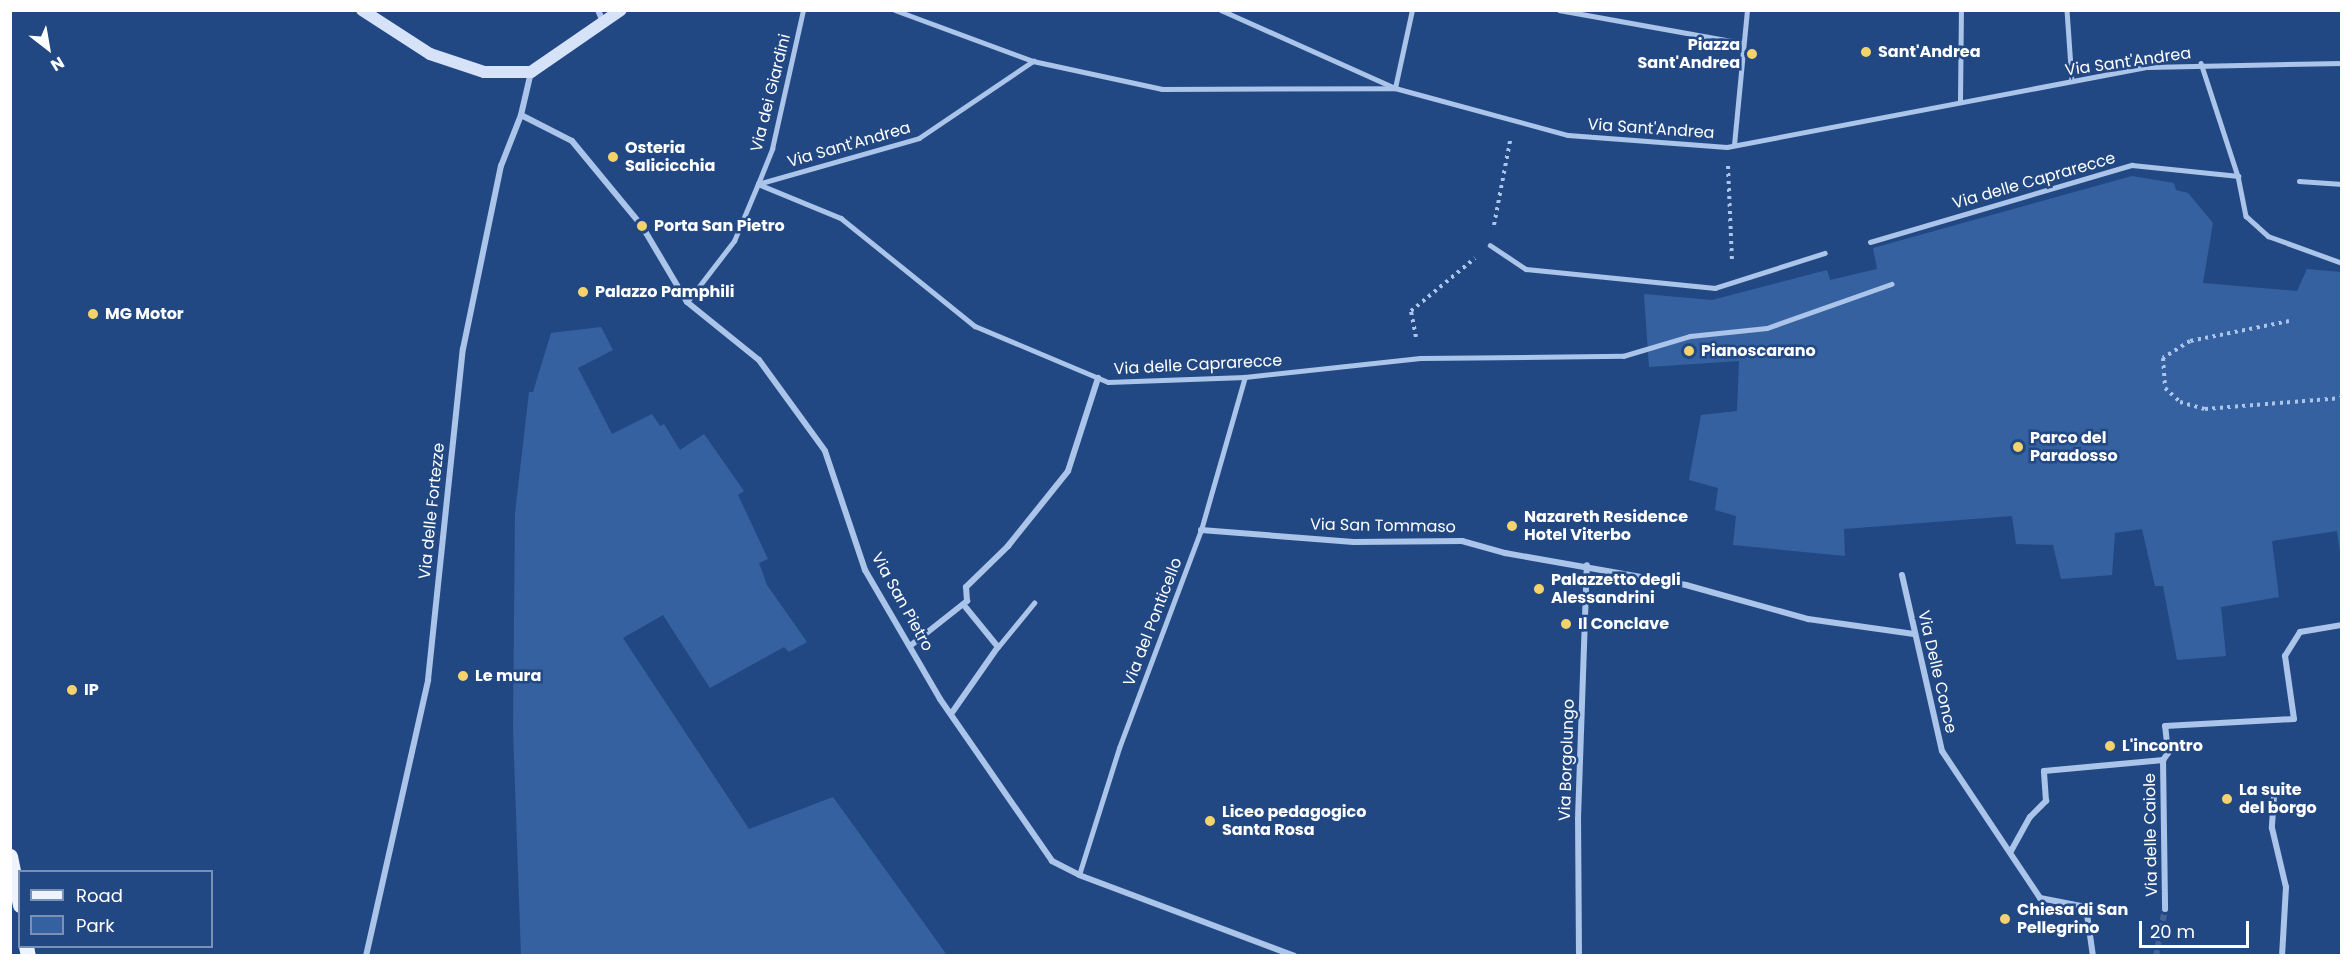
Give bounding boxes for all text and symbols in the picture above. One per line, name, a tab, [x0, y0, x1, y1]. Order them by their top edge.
north arrow	[18, 18, 78, 78]
street label: Via dei Giardini	[747, 32, 795, 154]
place label: Piazza Sant'Andrea	[1637, 35, 1740, 73]
place label: Sant'Andrea	[1878, 42, 1981, 62]
street label: Via Sant'Andrea	[2064, 44, 2192, 80]
marker: Sant'Andrea	[1859, 45, 1873, 59]
marker: Piazza Sant'Andrea	[1745, 47, 1759, 61]
text: N	[46, 51, 69, 77]
street label: Via Sant'Andrea	[1587, 115, 1715, 143]
street label: Via Sant'Andrea	[785, 118, 913, 172]
place label: Osteria Salicicchia	[625, 138, 715, 176]
street label: Via delle Caprarecce	[1950, 149, 2118, 213]
marker: Osteria Salicicchia	[606, 150, 620, 164]
place label: Porta San Pietro	[654, 216, 785, 236]
marker: Porta San Pietro	[635, 219, 649, 233]
place label: Palazzo Pamphili	[595, 282, 734, 302]
marker: Palazzo Pamphili	[576, 285, 590, 299]
place label: MG Motor	[105, 304, 184, 324]
marker: MG Motor	[86, 307, 100, 321]
place label: Pianoscarano	[1701, 341, 1816, 361]
marker: Pianoscarano	[1682, 344, 1696, 358]
street label: Via delle Caprarecce	[1113, 351, 1283, 379]
place label: Parco del Paradosso	[2030, 428, 2118, 466]
marker: Parco del Paradosso	[2011, 440, 2025, 454]
street label: Via delle Fortezze	[415, 442, 449, 580]
place label: Nazareth Residence Hotel Viterbo	[1524, 507, 1688, 545]
street label: Via San Tommaso	[1310, 515, 1456, 537]
marker: Nazareth Residence Hotel Viterbo	[1505, 519, 1519, 533]
street label: Via San Pietro	[867, 549, 937, 655]
street label: Via del Ponticello	[1120, 555, 1186, 689]
place label: Palazzetto degli Alessandrini	[1551, 570, 1681, 608]
marker: Palazzetto degli Alessandrini	[1532, 582, 1546, 596]
street label: Via Delle Conce	[1914, 609, 1960, 735]
place label: Il Conclave	[1578, 614, 1669, 634]
marker: Il Conclave	[1559, 617, 1573, 631]
place label: Le mura	[475, 666, 541, 686]
marker: Le mura	[456, 669, 470, 683]
place label: IP	[84, 680, 99, 700]
marker: IP	[65, 683, 79, 697]
street label: Via Borgolungo	[1555, 699, 1579, 821]
place label: L'incontro	[2122, 736, 2203, 756]
marker: L'incontro	[2103, 739, 2117, 753]
street label: Via delle Caiole	[2140, 773, 2162, 897]
place label: La suite del borgo	[2239, 780, 2317, 818]
marker: La suite del borgo	[2220, 792, 2234, 806]
place label: Liceo pedagogico Santa Rosa	[1222, 802, 1366, 840]
marker: Liceo pedagogico Santa Rosa	[1203, 814, 1217, 828]
legend	[18, 870, 213, 948]
text: Road	[76, 883, 123, 908]
place label: Chiesa di San Pellegrino	[2017, 900, 2128, 938]
scale bar	[2142, 909, 2252, 947]
marker: Chiesa di San Pellegrino	[1998, 912, 2012, 926]
text: Park	[76, 913, 115, 938]
text: 20 m	[2150, 919, 2195, 944]

